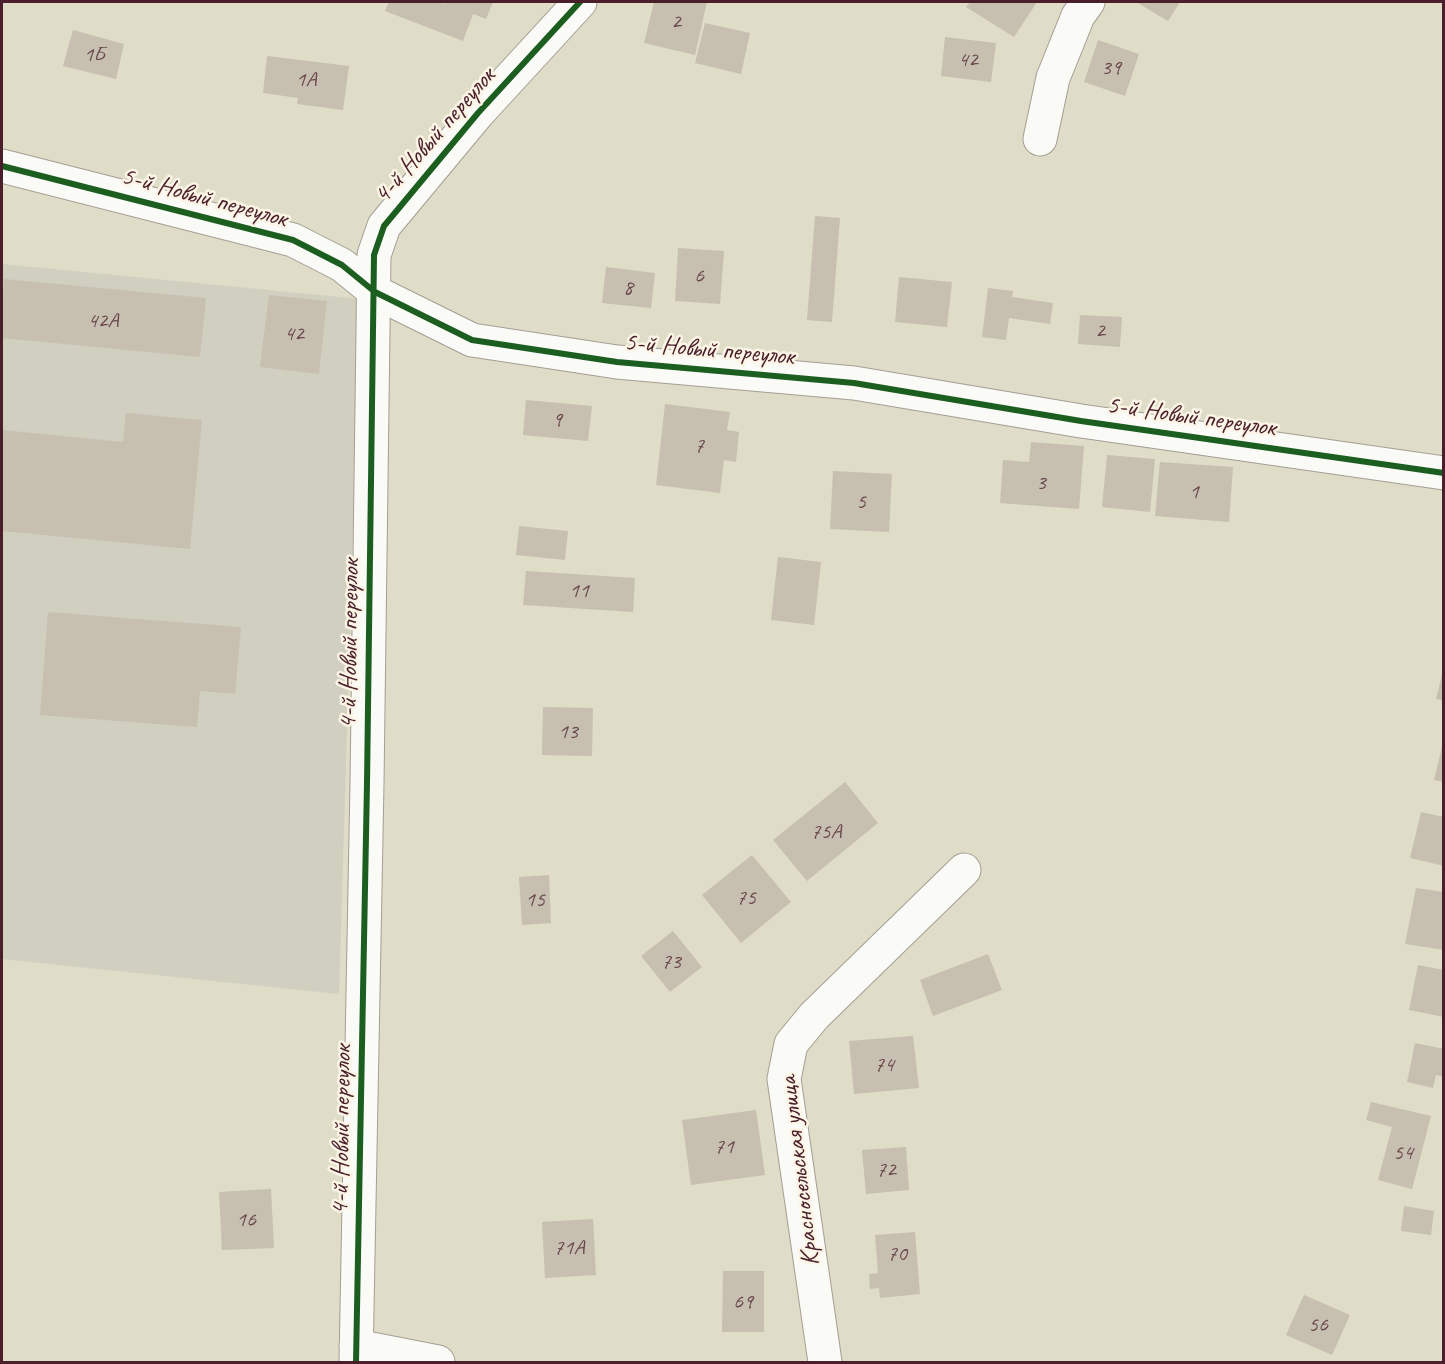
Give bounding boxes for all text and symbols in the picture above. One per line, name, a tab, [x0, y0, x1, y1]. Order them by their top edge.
house number: 2	[671, 9, 681, 35]
house number: 1Б	[83, 42, 105, 68]
house number: 42	[958, 47, 978, 73]
house number: 39	[1101, 55, 1121, 81]
street label: 4-й Новый переулок	[367, 61, 503, 211]
house number: 1А	[296, 67, 316, 93]
street label: 5-й Новый переулок	[118, 161, 290, 235]
house number: 6	[694, 263, 704, 289]
house number: 8	[623, 275, 633, 301]
house number: 42А	[88, 308, 118, 334]
house number: 2	[1095, 318, 1105, 344]
house number: 42	[284, 321, 304, 347]
street label: 5-й Новый переулок	[623, 327, 795, 373]
street label: 5-й Новый переулок	[1104, 390, 1278, 444]
house number: 9	[552, 407, 562, 433]
house number: 7	[694, 433, 704, 459]
house number: 3	[1036, 470, 1046, 496]
house number: 1	[1189, 479, 1199, 505]
house number: 5	[856, 489, 866, 515]
street label: 4-й Новый переулок	[333, 559, 367, 729]
house number: 11	[569, 578, 589, 604]
house number: 13	[558, 719, 578, 745]
house number: 75А	[811, 819, 841, 845]
house number: 75	[736, 885, 756, 911]
house number: 15	[525, 887, 545, 913]
house number: 73	[661, 949, 681, 975]
street label: 4-й Новый переулок	[325, 1045, 359, 1215]
house number: 74	[874, 1052, 894, 1078]
street label: Красносельская улица	[773, 1074, 827, 1268]
house number: 71	[714, 1134, 734, 1160]
house number: 54	[1393, 1140, 1413, 1166]
house number: 72	[876, 1157, 896, 1183]
house number: 16	[236, 1207, 256, 1233]
house number: 71А	[554, 1235, 584, 1261]
house number: 70	[887, 1241, 907, 1267]
house number: 69	[733, 1289, 753, 1315]
house number: 56	[1308, 1312, 1328, 1338]

